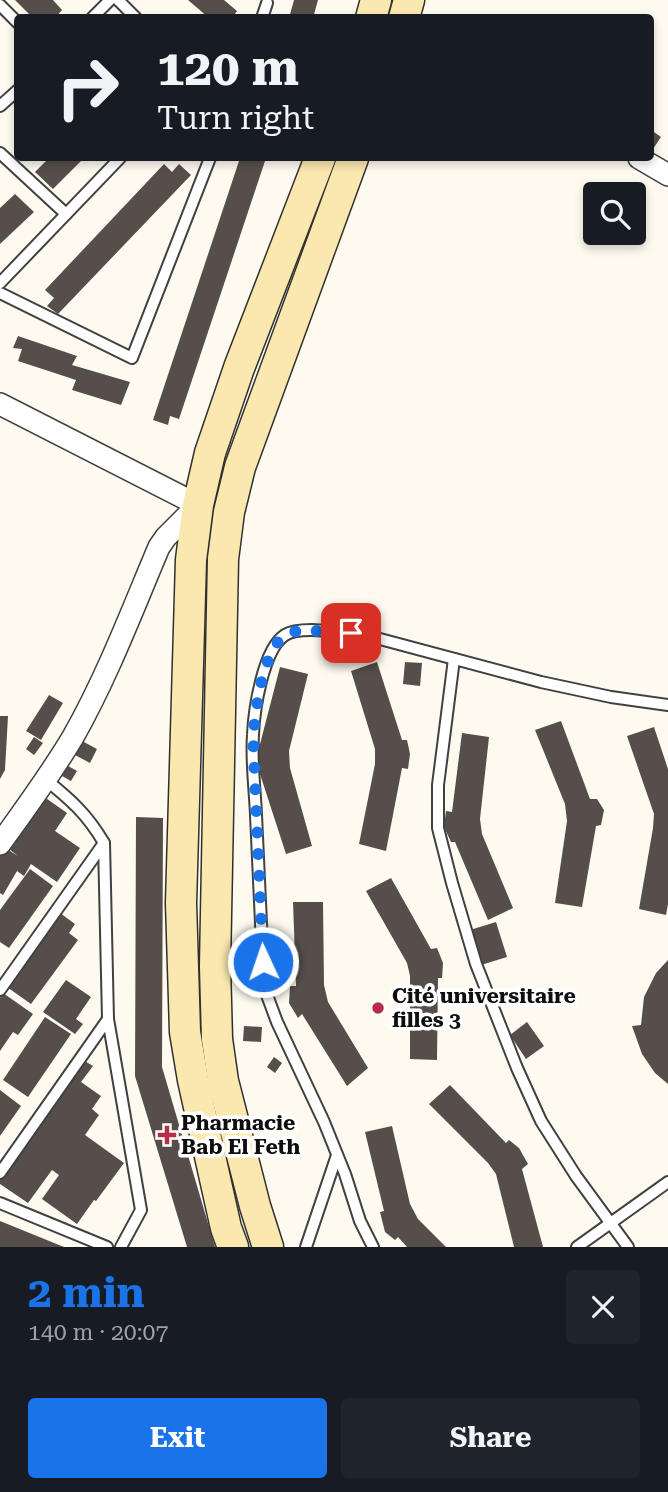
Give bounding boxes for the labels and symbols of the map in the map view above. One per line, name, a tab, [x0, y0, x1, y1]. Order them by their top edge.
pin	[321, 603, 381, 663]
position arrow	[226, 925, 300, 999]
place label: Cité universitaire filles 3	[392, 984, 576, 1032]
marker: Cité universitaire filles 3	[370, 1000, 386, 1016]
place label: Pharmacie Bab El Feth	[181, 1111, 300, 1159]
marker: Pharmacie Bab El Feth	[159, 1127, 175, 1143]

